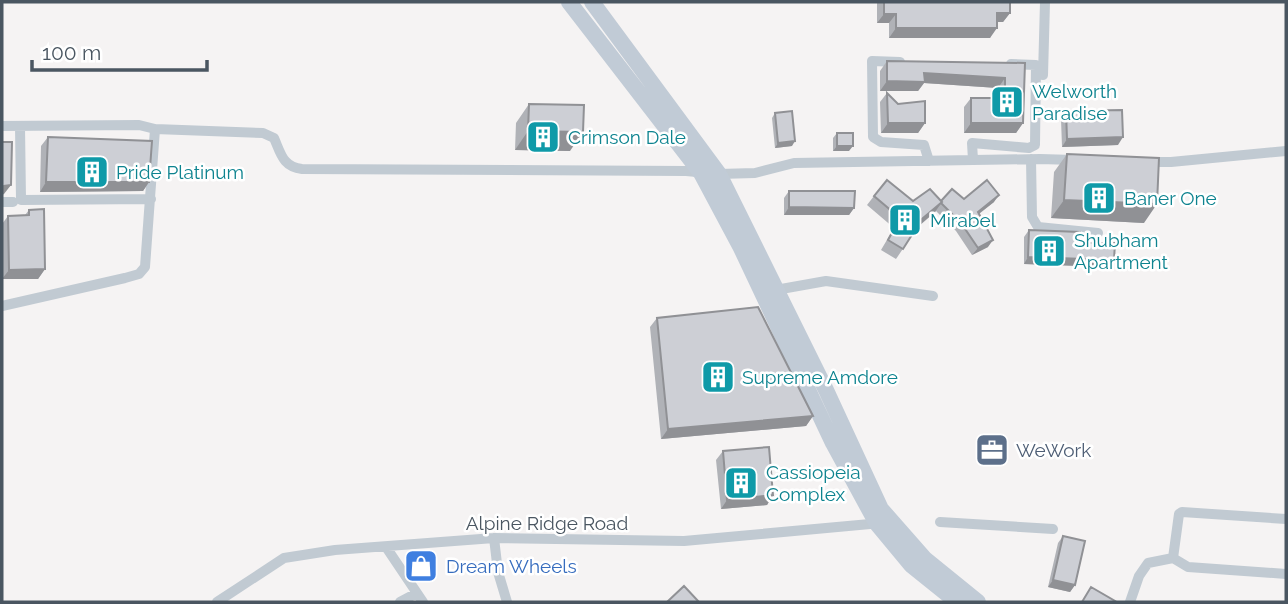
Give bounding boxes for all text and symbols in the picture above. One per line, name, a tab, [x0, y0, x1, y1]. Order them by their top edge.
scale bar	[32, 28, 206, 72]
text: 100 m	[42, 40, 101, 65]
place label: Welworth Paradise	[1032, 80, 1117, 124]
building icon: Welworth Paradise	[988, 83, 1026, 121]
building icon: Crimson Dale	[524, 118, 562, 156]
place label: Crimson Dale	[568, 126, 686, 148]
building icon: Pride Platinum	[73, 153, 111, 191]
place label: Pride Platinum	[116, 161, 244, 183]
building icon: Baner One	[1080, 179, 1118, 217]
place label: Baner One	[1124, 187, 1217, 209]
building icon: Mirabel	[886, 201, 924, 239]
place label: Mirabel	[930, 209, 997, 231]
place label: Shubham Apartment	[1074, 229, 1169, 273]
building icon: Shubham Apartment	[1030, 232, 1068, 270]
building icon: Supreme Amdore	[699, 358, 737, 396]
place label: Supreme Amdore	[742, 366, 898, 388]
office icon: WeWork	[973, 431, 1011, 469]
place label: WeWork	[1016, 439, 1091, 461]
place label: Cassiopeia Complex	[766, 461, 861, 505]
building icon: Cassiopeia Complex	[722, 464, 760, 502]
street label: Alpine Ridge Road	[466, 512, 628, 534]
shop icon: Dream Wheels	[402, 547, 440, 585]
place label: Dream Wheels	[446, 555, 577, 577]

